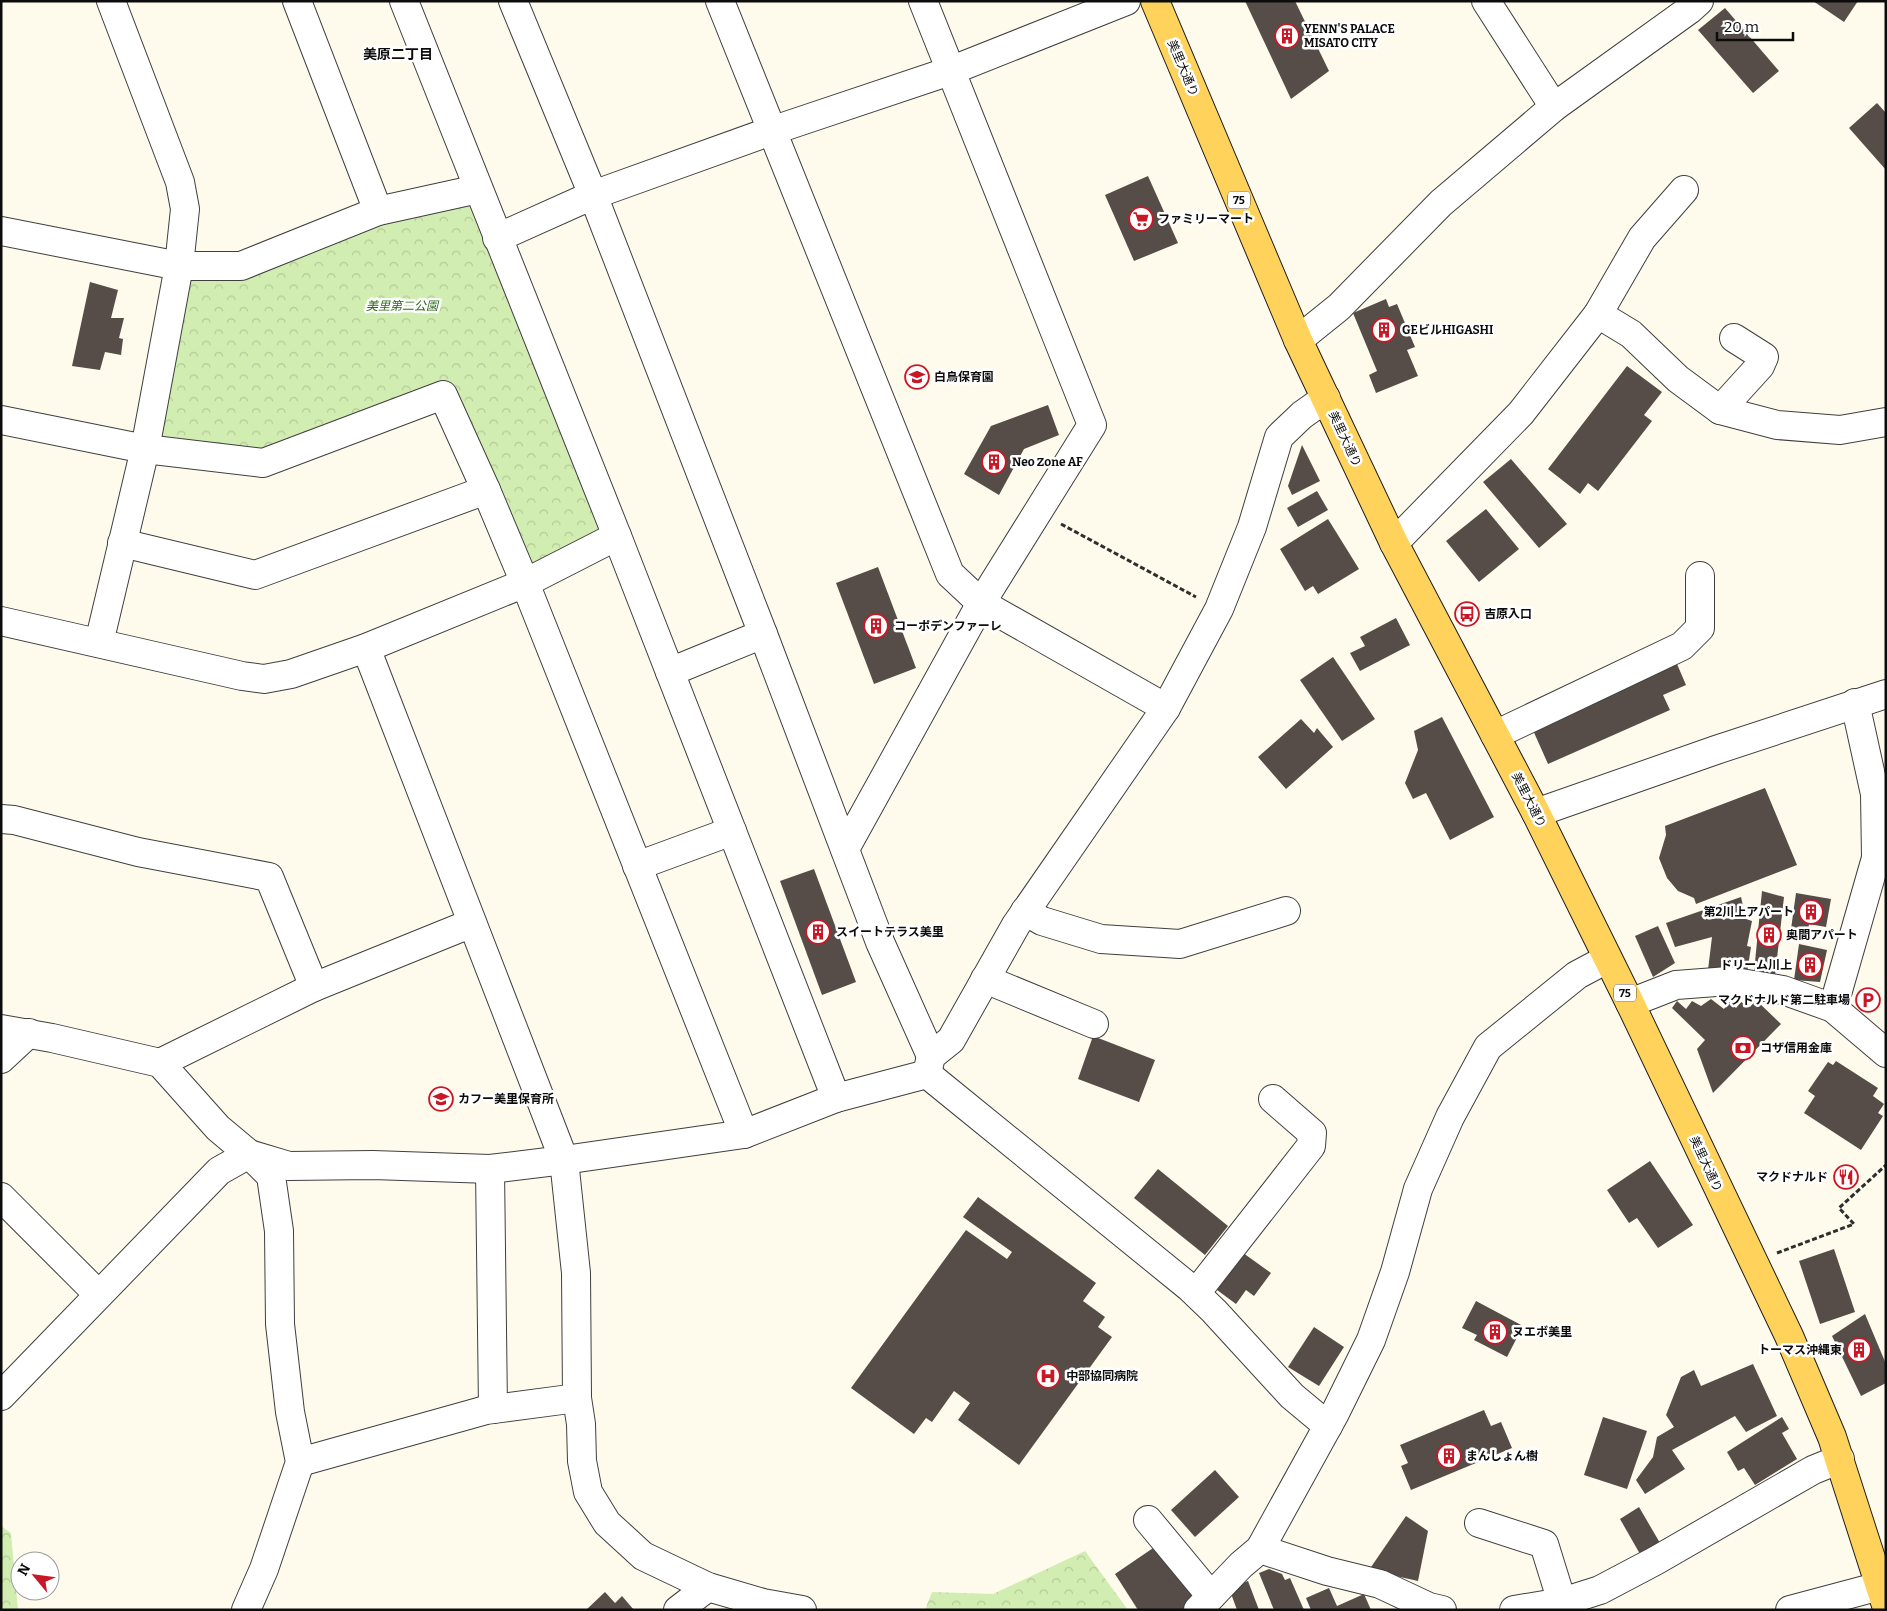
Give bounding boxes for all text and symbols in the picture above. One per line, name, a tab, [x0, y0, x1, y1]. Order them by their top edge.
scale bar	[1717, 10, 1793, 42]
text: 20 m	[1724, 18, 1760, 36]
place label: YENN'S PALACE MISATO CITY	[1304, 22, 1395, 50]
building icon: YENN'S PALACE MISATO CITY	[1274, 23, 1300, 49]
street label: 美里大通り	[1165, 38, 1201, 98]
district label: 美原二丁目	[363, 46, 433, 63]
road number: 75	[1228, 192, 1250, 208]
supermarket icon: ファミリーマート	[1128, 206, 1154, 232]
place label: ファミリーマート	[1158, 212, 1254, 226]
park label: 美里第二公園	[366, 299, 440, 313]
building icon: GEビルHIGASHI	[1371, 317, 1397, 343]
place label: GEビルHIGASHI	[1402, 323, 1493, 337]
school or university icon: 白鳥保育園	[904, 364, 930, 390]
place label: 白鳥保育園	[934, 370, 994, 384]
street label: 美里大通り	[1326, 409, 1364, 469]
building icon: Neo Zone AF	[981, 449, 1007, 475]
place label: Neo Zone AF	[1012, 455, 1083, 469]
bus stop icon: 吉原入口	[1454, 601, 1480, 627]
place label: 吉原入口	[1484, 607, 1532, 621]
building icon: コーポデンファーレ	[863, 613, 889, 639]
place label: コーポデンファーレ	[894, 619, 1002, 633]
street label: 美里大通り	[1509, 770, 1549, 830]
building icon: 第2川上アパート	[1798, 899, 1824, 925]
place label: 第2川上アパート	[1703, 905, 1794, 919]
building icon: スイートテラス美里	[805, 919, 831, 945]
building icon: 奥間アパート	[1756, 922, 1782, 948]
place label: スイートテラス美里	[836, 925, 944, 939]
place label: 奥間アパート	[1786, 928, 1858, 942]
building icon: ドリーム川上	[1797, 952, 1823, 978]
place label: ドリーム川上	[1720, 958, 1792, 972]
road number: 75	[1614, 984, 1636, 1001]
parking icon: マクドナルド第二駐車場	[1855, 987, 1881, 1013]
place label: マクドナルド第二駐車場	[1718, 993, 1850, 1007]
bank icon: コザ信用金庫	[1730, 1035, 1756, 1061]
place label: コザ信用金庫	[1760, 1041, 1832, 1055]
school or university icon: カフー美里保育所	[428, 1086, 454, 1112]
place label: カフー美里保育所	[458, 1092, 554, 1106]
street label: 美里大通り	[1687, 1134, 1725, 1194]
restaurant icon: マクドナルド	[1833, 1164, 1859, 1190]
place label: マクドナルド	[1756, 1170, 1828, 1184]
building icon: ヌエボ美里	[1482, 1319, 1508, 1345]
place label: ヌエボ美里	[1512, 1325, 1572, 1339]
building icon: トーマス沖縄東	[1846, 1337, 1872, 1363]
place label: トーマス沖縄東	[1758, 1343, 1842, 1357]
hospital icon: 中部協同病院	[1035, 1363, 1061, 1389]
place label: 中部協同病院	[1066, 1369, 1138, 1383]
building icon: まんしょん樹	[1436, 1443, 1462, 1469]
place label: まんしょん樹	[1466, 1449, 1538, 1463]
north arrow	[10, 1551, 60, 1601]
text: N	[14, 1561, 34, 1579]

